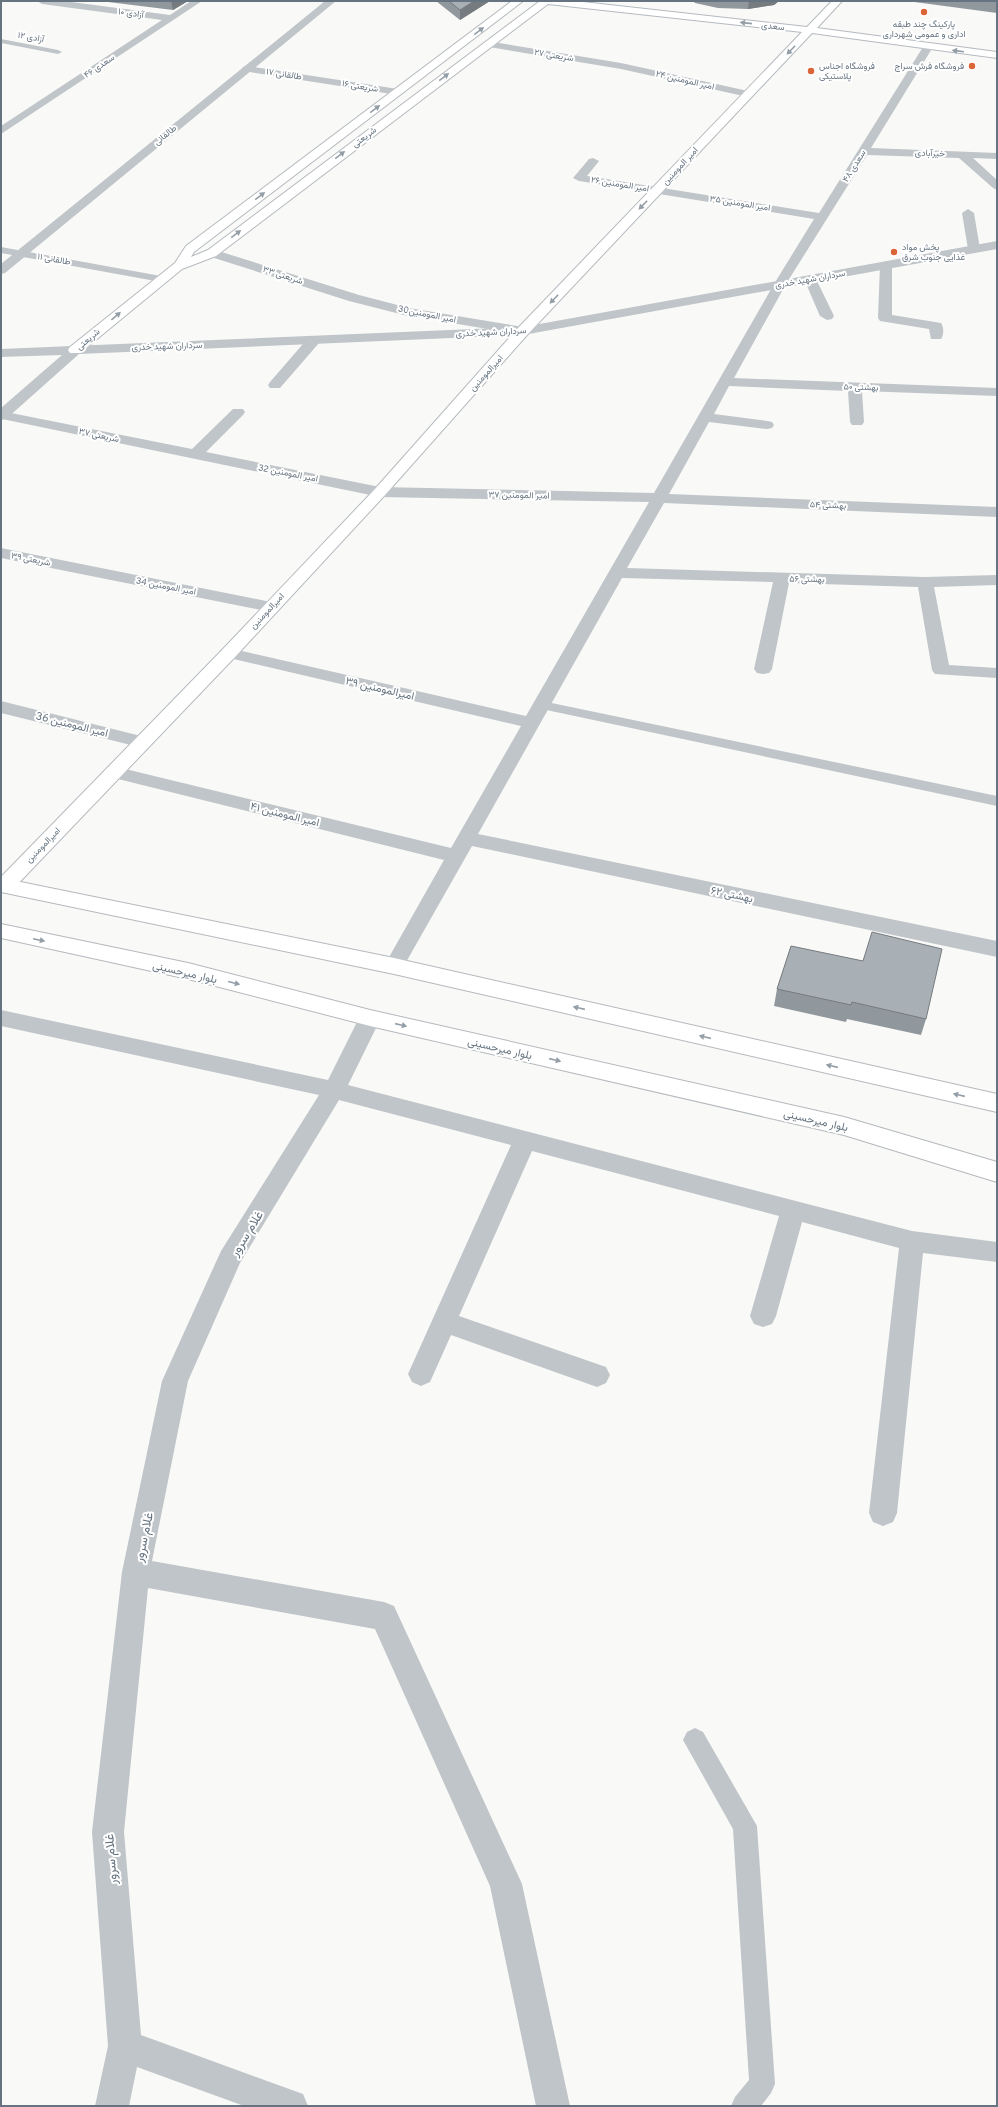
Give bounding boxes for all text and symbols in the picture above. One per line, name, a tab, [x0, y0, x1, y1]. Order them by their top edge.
street label: آزادی ۱۰	[117, 6, 145, 21]
marker: پارکینگ چند طبقه اداری و عمومی شهرداری	[919, 7, 929, 17]
place label: پارکینگ چند طبقه اداری و عمومی شهرداری	[882, 19, 966, 40]
one-way arrow	[740, 20, 752, 26]
street label: سعدی	[761, 20, 785, 33]
one-way arrow	[474, 27, 484, 35]
street label: آزادی ۱۲	[17, 30, 46, 45]
one-way arrow	[786, 45, 796, 55]
street label: شریعتی ۲۷	[533, 47, 574, 64]
one-way arrow	[952, 48, 964, 54]
street label: سعدی ۴۶	[82, 52, 117, 81]
place label: فروشگاه اجناس پلاستیکی	[819, 61, 875, 82]
place label: فروشگاه فرش سراج	[894, 61, 964, 72]
marker: فروشگاه فرش سراج	[967, 61, 977, 71]
street label: طالقانی ۱۷	[265, 66, 303, 83]
marker: فروشگاه اجناس پلاستیکی	[806, 66, 816, 76]
street label: امیر المومنین ۲۴	[655, 68, 715, 93]
one-way arrow	[438, 73, 449, 81]
street label: شریعتی ۱۶	[341, 78, 379, 95]
one-way arrow	[370, 105, 381, 113]
street label: طالقانی	[152, 123, 179, 148]
street label: شریعتی	[350, 125, 379, 150]
street label: امیر المومنین	[660, 145, 701, 188]
street label: خیرآبادی	[915, 147, 945, 160]
street label: سعدی ۴۸	[840, 148, 869, 184]
one-way arrow	[335, 152, 345, 160]
street label: امیر المومنین ۲۶	[590, 174, 650, 195]
one-way arrow	[255, 191, 266, 200]
street label: امیر المومنین ۳۵	[709, 193, 771, 214]
one-way arrow	[639, 200, 648, 210]
one-way arrow	[231, 230, 242, 238]
place label: پخش مواد غذایی جنوب شرق	[902, 242, 965, 263]
marker: پخش مواد غذایی جنوب شرق	[889, 247, 899, 257]
street label: طالقانی ۱۱	[37, 251, 71, 268]
street label: شریعتی ۳۳	[261, 264, 304, 287]
street label: سرداران شهید خدری	[774, 268, 846, 291]
one-way arrow	[549, 294, 559, 304]
street label: امیر المومنین30	[397, 303, 457, 326]
one-way arrow	[110, 312, 121, 321]
street label: سرداران شهید خدری	[455, 325, 527, 340]
street label: شریعتی	[74, 326, 102, 352]
street label: سرداران شهید خدری	[131, 340, 203, 353]
street label: امیرالمومنین	[467, 353, 506, 394]
street label: بهشتی ۵۰	[843, 381, 879, 394]
street label: شریعتی ۳۷	[78, 426, 120, 445]
street label: امیر المومنین 32	[257, 462, 319, 485]
street label: امیر المومنین ۳۷	[488, 489, 550, 502]
street label: بهشتی ۵۴	[810, 499, 847, 512]
street label: شریعتی ۳۹	[10, 550, 52, 569]
street label: بهشتی ۵۶	[789, 574, 825, 585]
street label: امیر المومنین 34	[135, 575, 197, 598]
street label: امیرالمومنین	[248, 591, 287, 632]
street label: امیرالمومنین ۳۹	[344, 674, 416, 704]
street label: امیر المومنین 36	[34, 709, 109, 741]
street label: امیر المومنین ۴۱	[249, 800, 321, 830]
street label: امیرالمومنین	[24, 825, 63, 865]
street label: بهشتی ۶۲	[709, 884, 754, 906]
one-way arrow	[33, 937, 45, 943]
street label: بلوار میرحسینی	[151, 959, 218, 987]
one-way arrow	[228, 981, 240, 987]
one-way arrow	[573, 1004, 585, 1010]
one-way arrow	[395, 1023, 407, 1029]
one-way arrow	[699, 1033, 712, 1039]
street label: بلوار میرحسینی	[466, 1035, 533, 1063]
one-way arrow	[549, 1058, 561, 1064]
one-way arrow	[826, 1062, 838, 1068]
one-way arrow	[953, 1091, 965, 1097]
street label: بلوار میرحسینی	[782, 1107, 849, 1135]
street label: غلام سرور	[227, 1208, 268, 1261]
street label: غلام سرور	[132, 1511, 158, 1565]
street label: غلام سرور	[102, 1833, 122, 1886]

